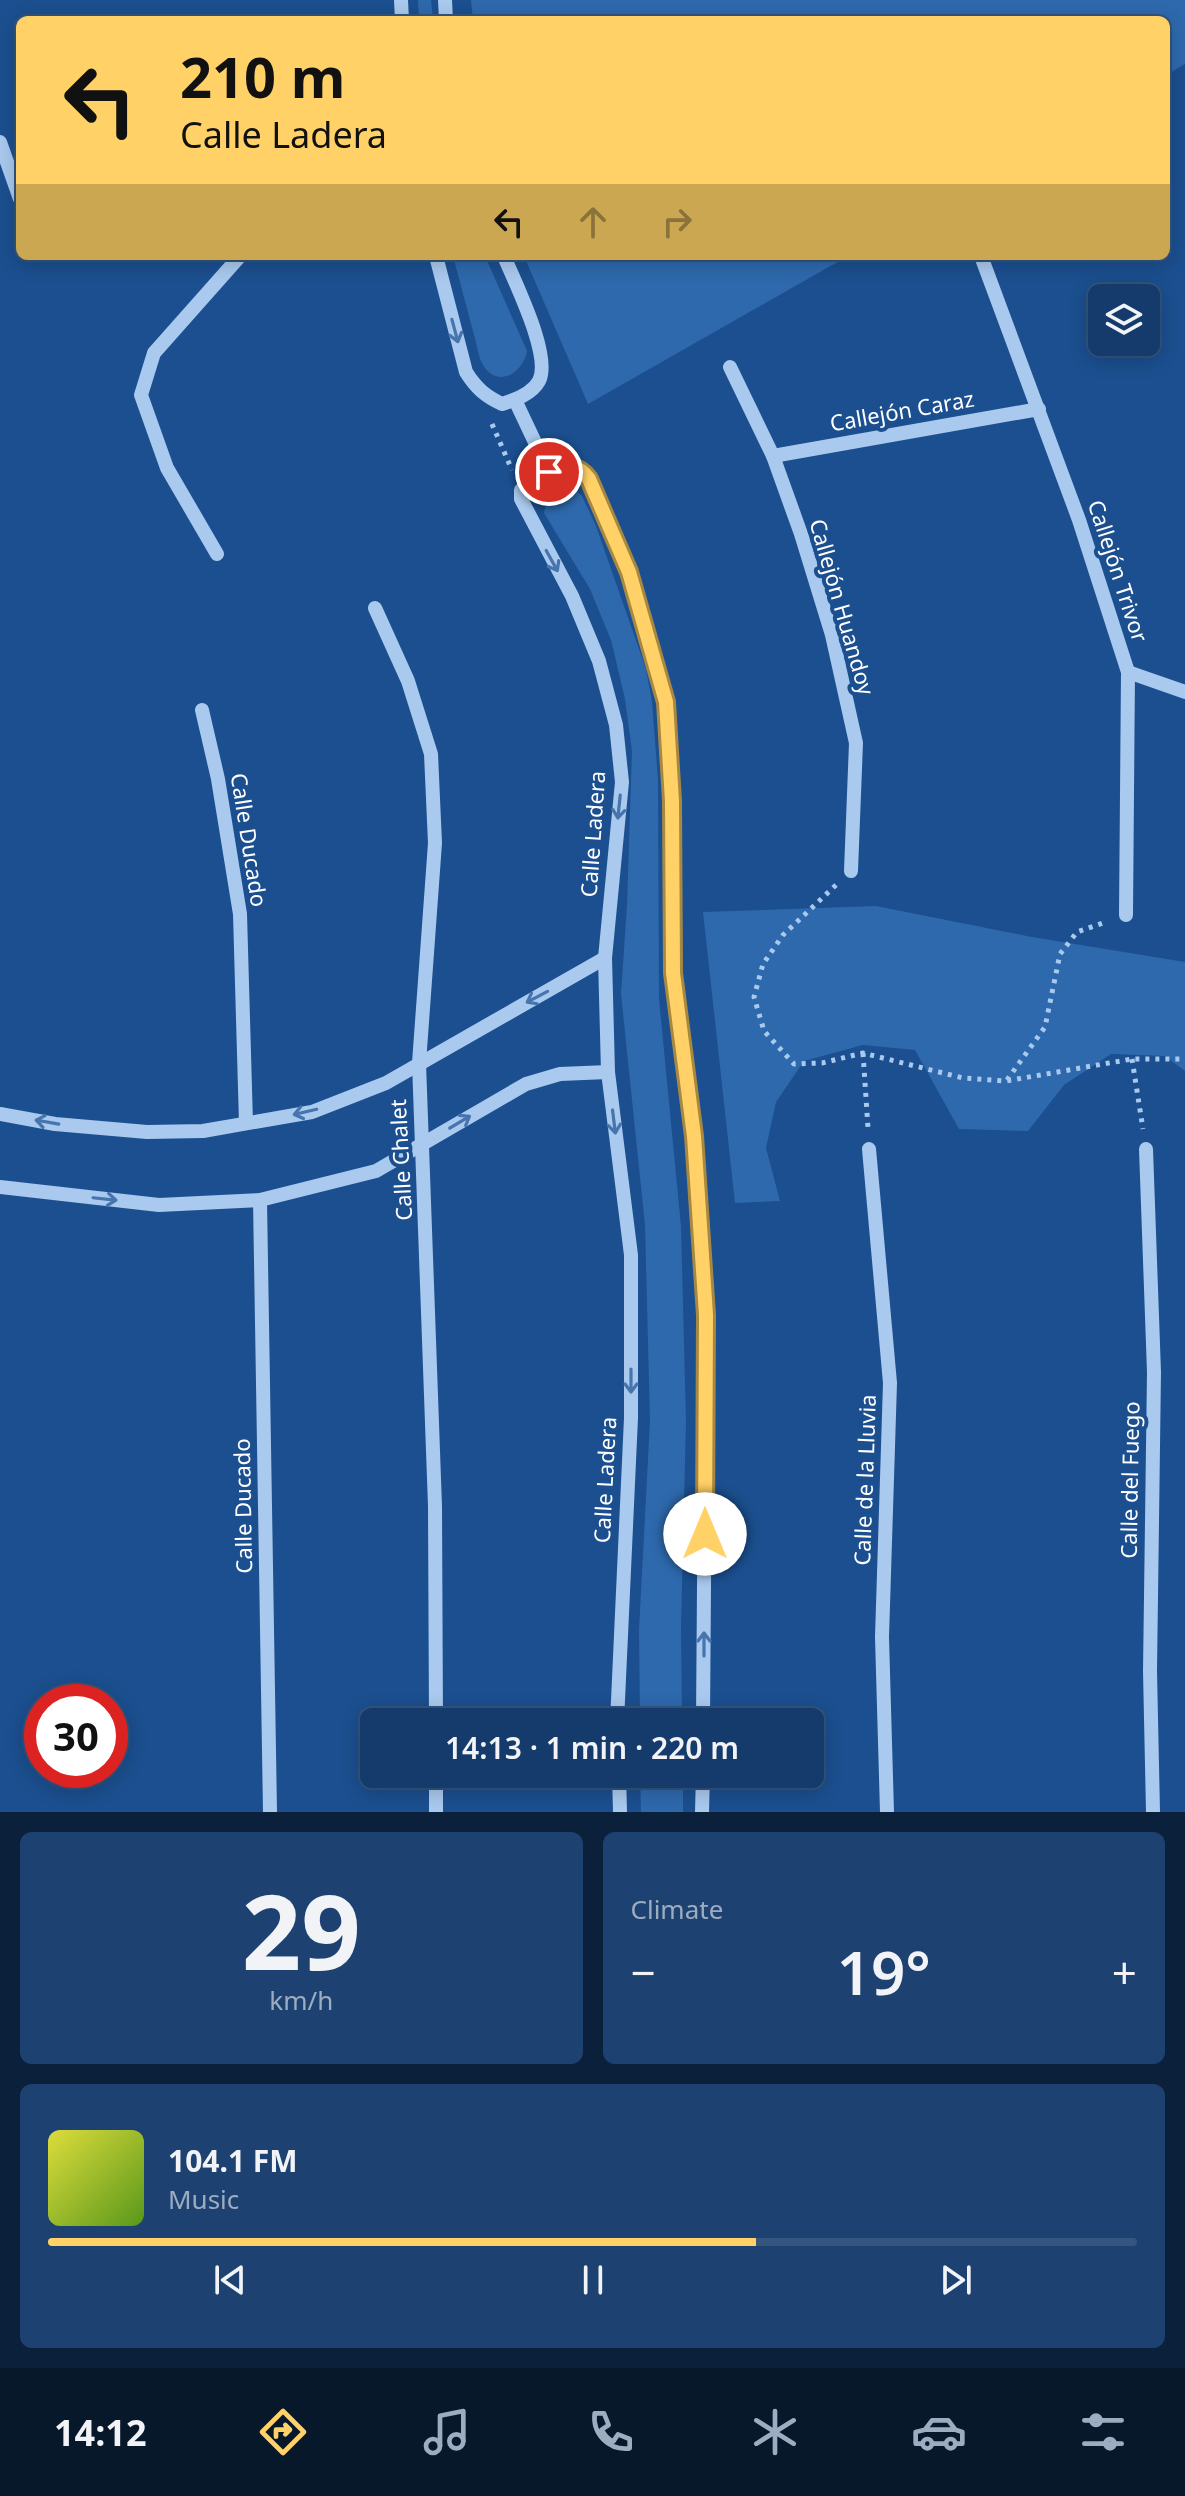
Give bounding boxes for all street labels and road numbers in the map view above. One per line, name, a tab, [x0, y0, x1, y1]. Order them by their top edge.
street label: Callejón Caraz	[827, 383, 976, 437]
street label: Callejón Trivor	[1082, 496, 1156, 646]
street label: Callejón Huandoy	[803, 515, 883, 699]
street label: Calle Ladera	[573, 770, 611, 898]
street label: Calle Ducado	[225, 771, 275, 909]
street label: Calle Chalet	[382, 1099, 418, 1222]
street label: Calle de la Lluvia	[846, 1394, 882, 1566]
street label: Calle del Fuego	[1113, 1401, 1145, 1559]
street label: Calle Ladera	[586, 1416, 622, 1544]
street label: Calle Ducado	[226, 1438, 258, 1574]

